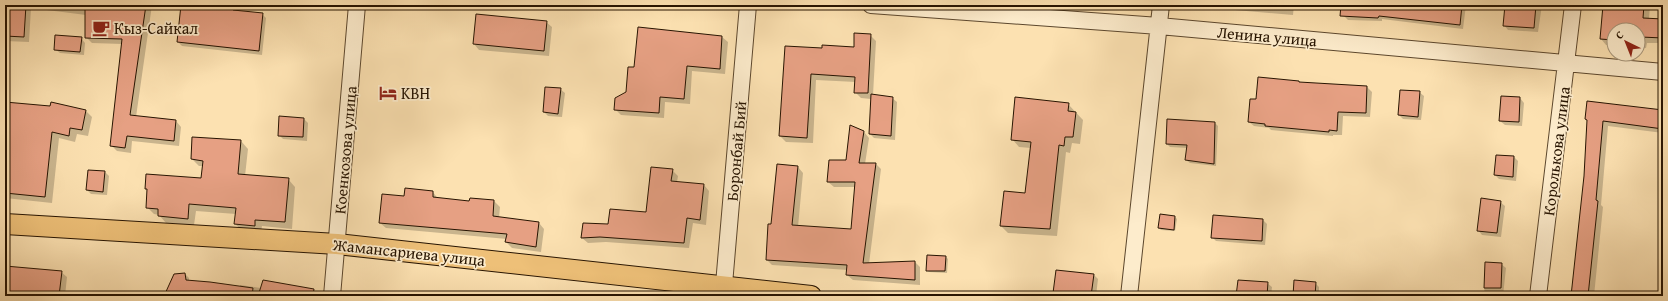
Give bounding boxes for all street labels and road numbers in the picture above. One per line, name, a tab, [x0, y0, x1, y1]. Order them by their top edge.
street label: Ленина улица	[1216, 20, 1318, 52]
street label: Коенкозова улица	[327, 85, 363, 215]
street label: Королькова улица	[1536, 85, 1576, 217]
street label: Боронбай Бий	[720, 100, 752, 202]
street label: Жамансариева улица	[331, 232, 487, 272]

